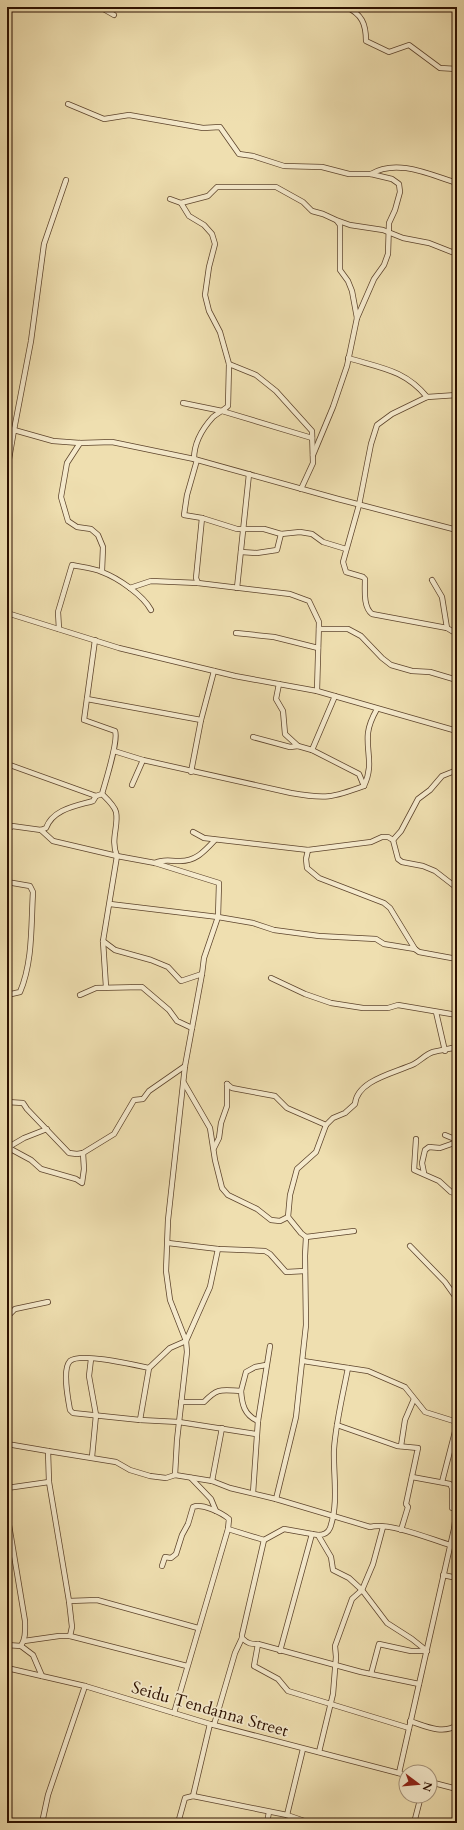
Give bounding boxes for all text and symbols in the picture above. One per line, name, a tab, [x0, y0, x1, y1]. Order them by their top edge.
street label: Seidu Tendanna Street	[129, 1676, 292, 1743]
north arrow	[398, 1764, 438, 1804]
text: N	[418, 1780, 436, 1794]

